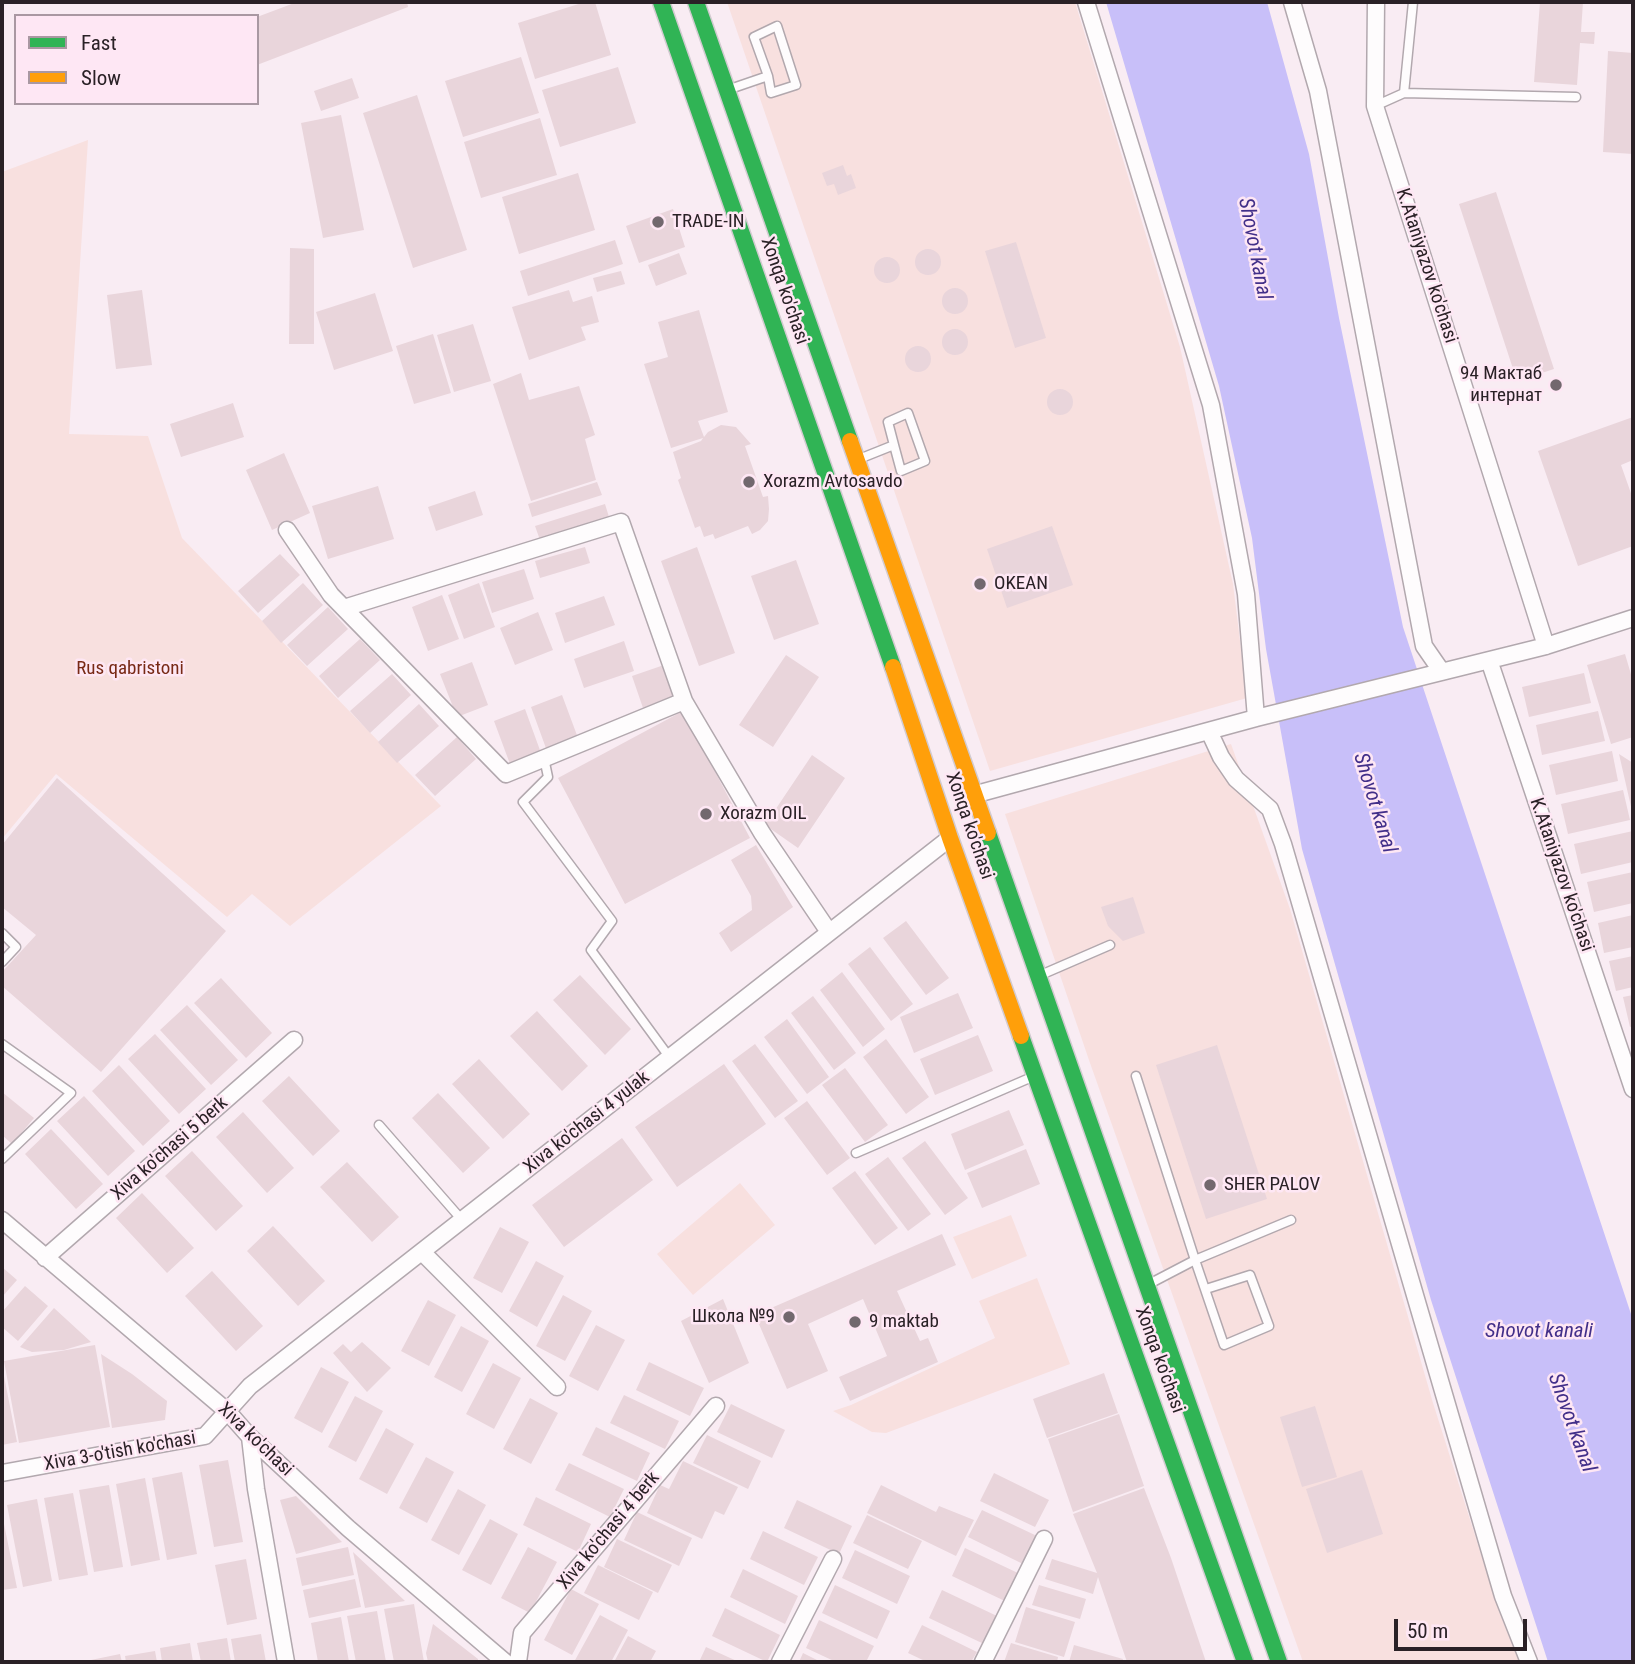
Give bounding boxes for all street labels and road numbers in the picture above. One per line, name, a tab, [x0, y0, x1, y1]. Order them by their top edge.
street label: K.Ataniyazov ko'chasi	[1390, 186, 1462, 346]
street label: Xonqa ko'chasi	[755, 234, 813, 348]
street label: Xonqa ko'chasi	[940, 769, 998, 883]
street label: K.Ataniyazov ko'chasi	[1524, 795, 1598, 955]
street label: Xiva ko'chasi 4 yulak	[520, 1067, 654, 1179]
street label: Xiva ko'chasi 5 berk	[107, 1092, 233, 1206]
street label: Xonqa ko'chasi	[1129, 1304, 1189, 1416]
street label: Xiva ko'chasi	[213, 1398, 297, 1482]
street label: Xiva 3-o'tish ko'chasi	[42, 1427, 198, 1477]
street label: Xiva ko'chasi 4 berk	[553, 1467, 665, 1595]

